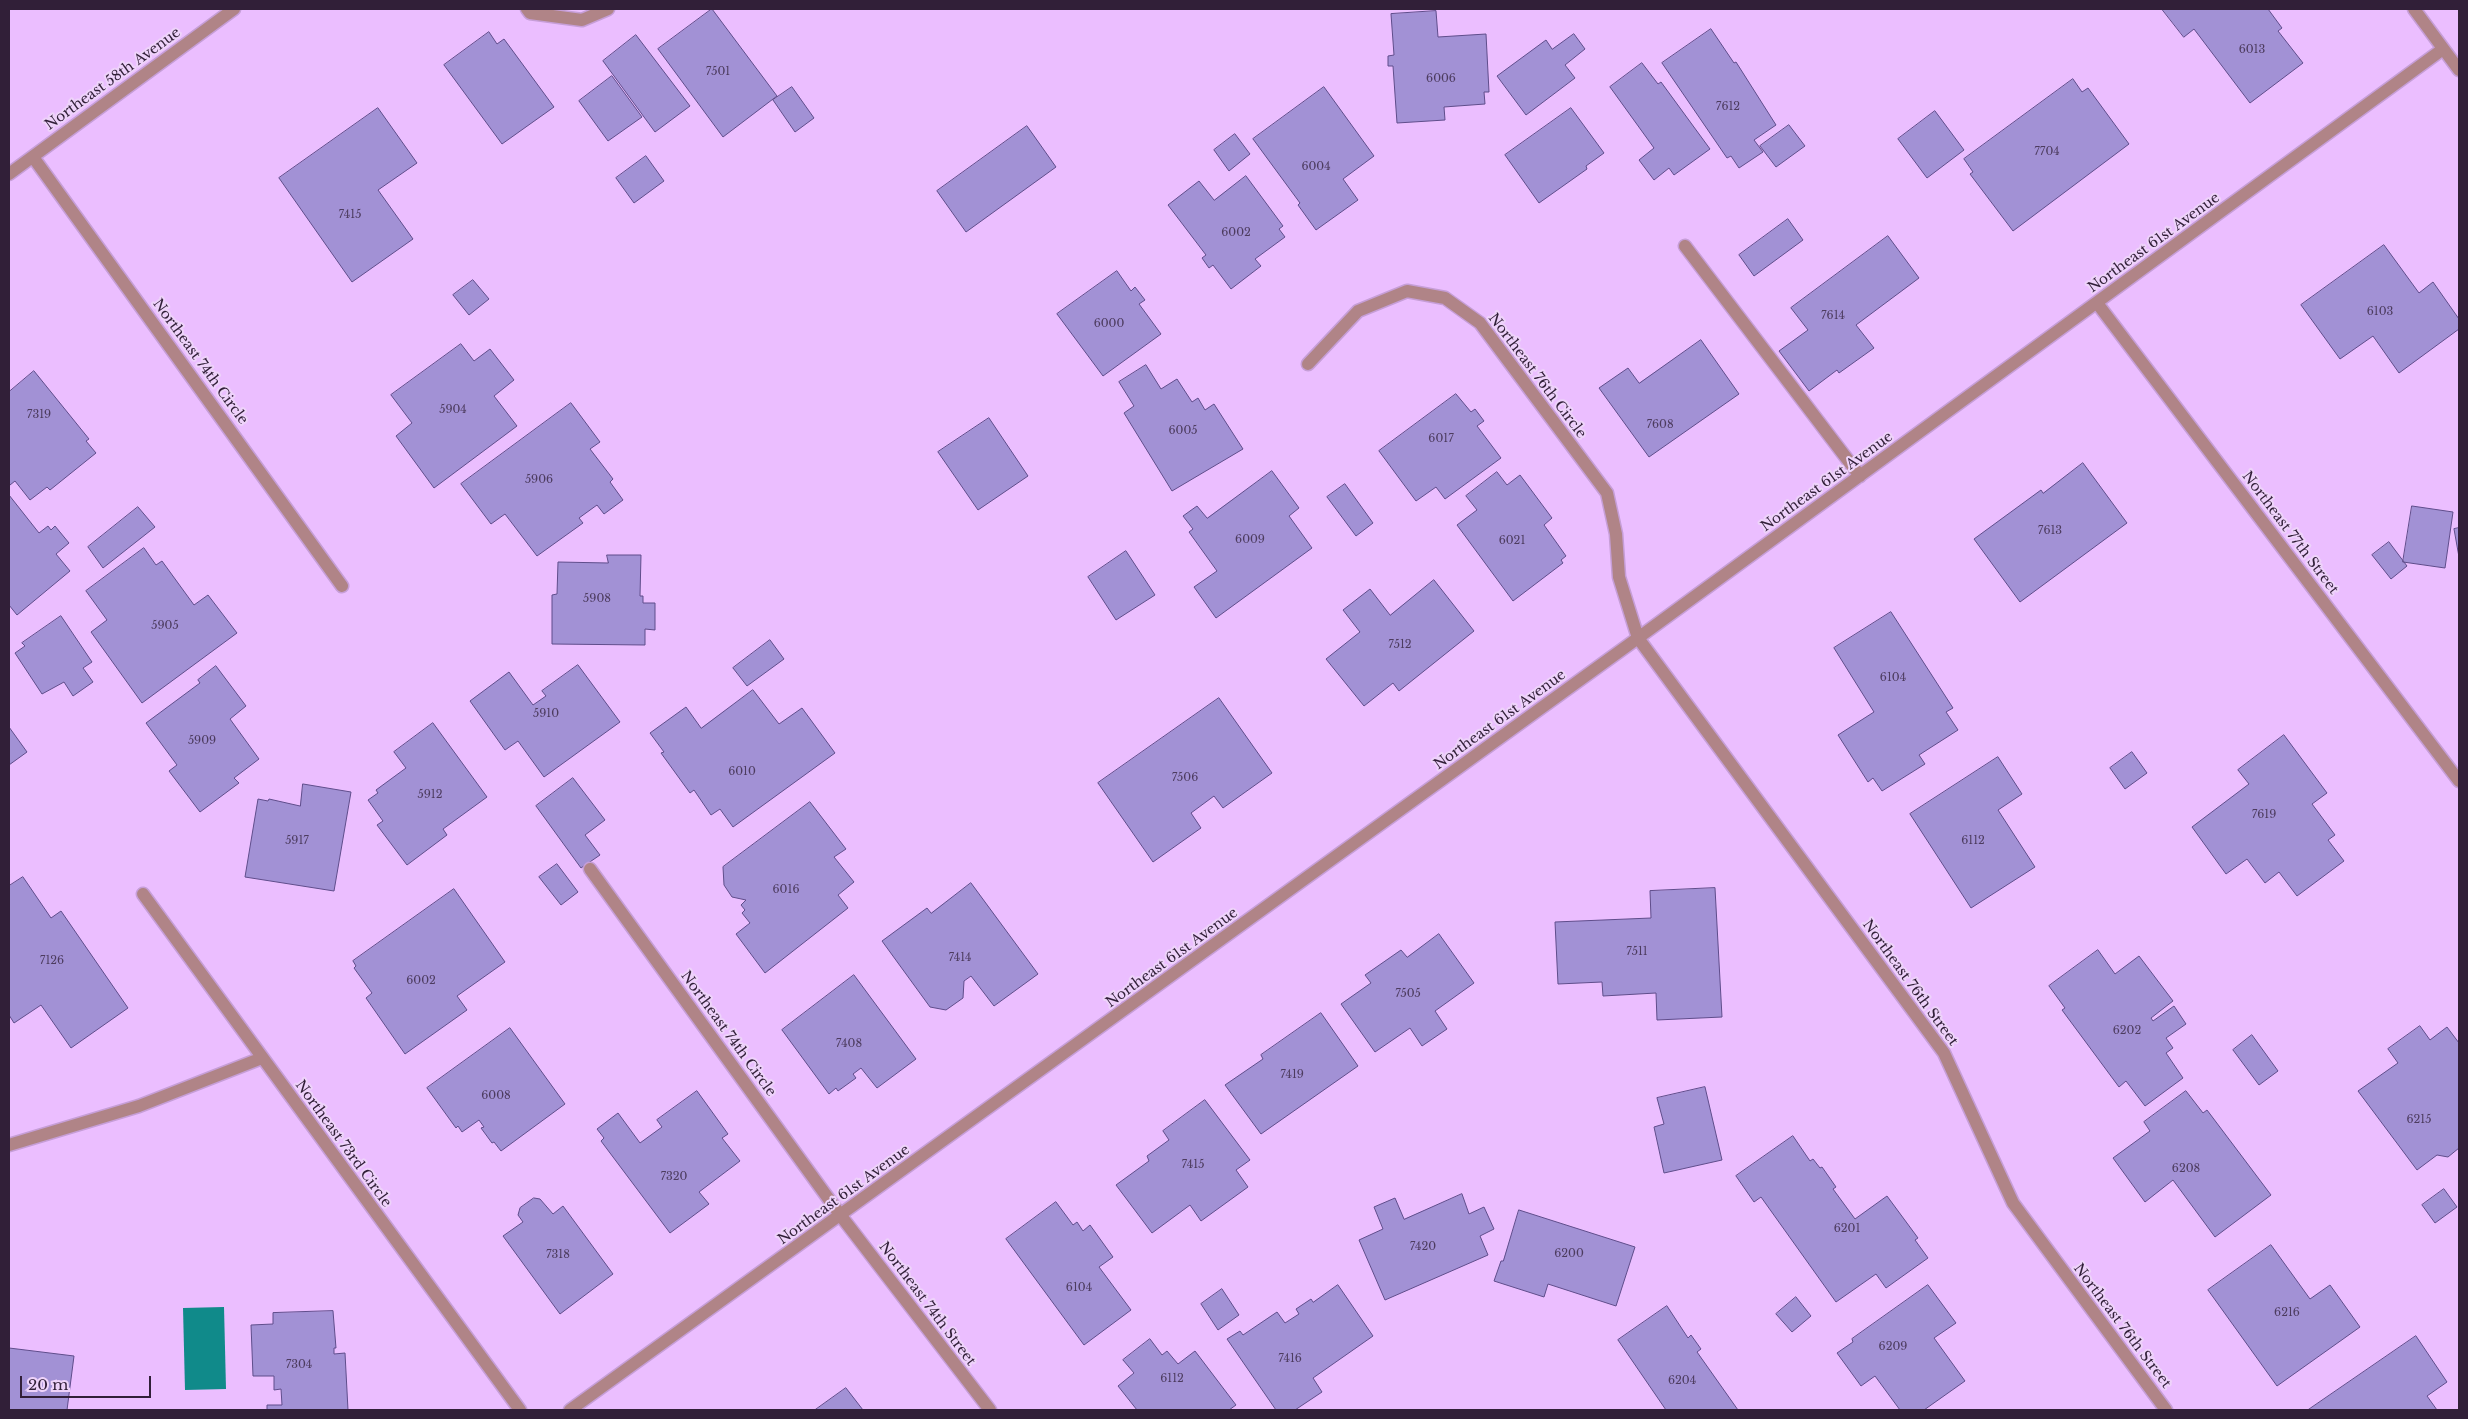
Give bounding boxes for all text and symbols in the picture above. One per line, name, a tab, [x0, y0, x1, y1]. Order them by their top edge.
street label: Northeast 58th Avenue	[42, 24, 184, 134]
house number: 6013	[2239, 43, 2265, 57]
house number: 7501	[706, 65, 730, 79]
house number: 6006	[1426, 72, 1456, 86]
house number: 7612	[1716, 100, 1740, 114]
house number: 7704	[2034, 145, 2060, 159]
house number: 6004	[1301, 160, 1331, 174]
street label: Northeast 61st Avenue	[2085, 190, 2223, 296]
house number: 7415	[339, 208, 361, 222]
house number: 6002	[1221, 226, 1251, 240]
street label: Northeast 74th Circle	[149, 296, 251, 428]
house number: 6103	[2367, 305, 2393, 319]
house number: 7614	[1821, 309, 1845, 323]
street label: Northeast 76th Circle	[1485, 310, 1589, 442]
house number: 6000	[1094, 317, 1124, 331]
house number: 5904	[439, 403, 467, 417]
house number: 7319	[27, 408, 51, 422]
house number: 7608	[1646, 418, 1674, 432]
house number: 6005	[1168, 424, 1198, 438]
street label: Northeast 61st Avenue	[1758, 429, 1896, 535]
house number: 6017	[1428, 432, 1454, 446]
street label: Northeast 77th Street	[2238, 468, 2342, 598]
house number: 5906	[525, 473, 553, 487]
house number: 7613	[2038, 524, 2062, 538]
house number: 6009	[1235, 533, 1265, 547]
house number: 6021	[1499, 534, 1525, 548]
house number: 5908	[583, 592, 611, 606]
house number: 5905	[151, 619, 179, 633]
house number: 7512	[1388, 638, 1412, 652]
street label: Northeast 61st Avenue	[1431, 667, 1569, 773]
house number: 6104	[1880, 671, 1906, 685]
house number: 5910	[533, 707, 559, 721]
house number: 5909	[188, 734, 216, 748]
house number: 6010	[728, 765, 756, 779]
house number: 7506	[1172, 771, 1198, 785]
house number: 5912	[417, 788, 443, 802]
house number: 7619	[2252, 808, 2276, 822]
house number: 5917	[285, 834, 309, 848]
house number: 6112	[1961, 834, 1985, 848]
house number: 6016	[773, 883, 799, 897]
street label: Northeast 61st Avenue	[1103, 905, 1241, 1011]
street label: Northeast 76th Street	[1859, 917, 1961, 1049]
house number: 7511	[1626, 945, 1648, 959]
house number: 7414	[948, 951, 972, 965]
house number: 7126	[40, 954, 64, 968]
street label: Northeast 74th Circle	[677, 968, 779, 1100]
house number: 6002	[406, 974, 436, 988]
house number: 7505	[1395, 987, 1421, 1001]
house number: 6202	[2113, 1024, 2141, 1038]
house number: 7408	[836, 1037, 862, 1051]
house number: 7419	[1280, 1068, 1304, 1082]
street label: Northeast 73rd Circle	[291, 1077, 395, 1211]
house number: 6008	[481, 1089, 511, 1103]
house number: 6215	[2406, 1113, 2432, 1127]
street label: Northeast 61st Avenue	[775, 1142, 913, 1248]
house number: 7415	[1182, 1158, 1204, 1172]
house number: 6208	[2172, 1162, 2200, 1176]
house number: 7320	[661, 1170, 687, 1184]
house number: 6201	[1834, 1222, 1860, 1236]
street label: Northeast 74th Street	[875, 1239, 979, 1369]
house number: 7420	[1410, 1240, 1436, 1254]
house number: 6200	[1554, 1247, 1584, 1261]
house number: 7318	[546, 1248, 570, 1262]
street label: Northeast 76th Street	[2070, 1260, 2174, 1392]
house number: 6104	[1066, 1281, 1092, 1295]
house number: 6216	[2274, 1306, 2300, 1320]
house number: 6209	[1879, 1340, 1907, 1354]
house number: 7416	[1278, 1352, 1302, 1366]
house number: 7304	[286, 1358, 312, 1372]
scale bar	[22, 1366, 154, 1398]
house number: 6112	[1160, 1372, 1184, 1386]
house number: 6204	[1668, 1374, 1696, 1388]
text: 20 m	[28, 1375, 68, 1394]

